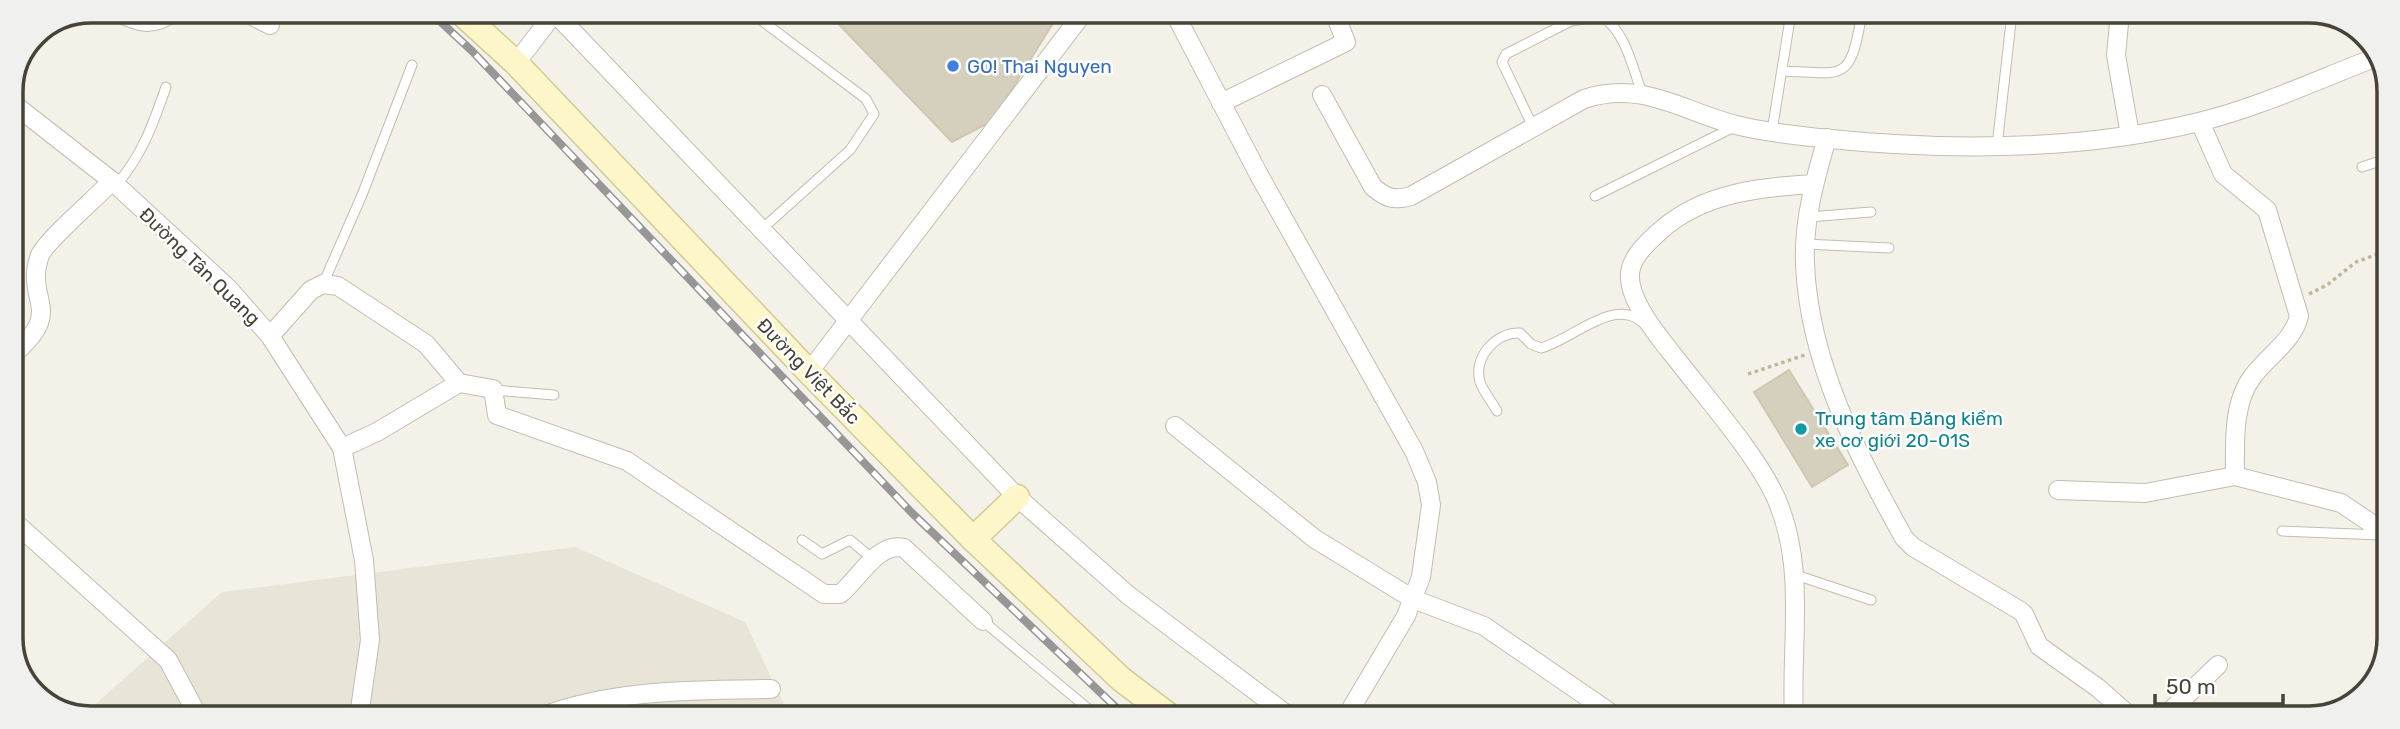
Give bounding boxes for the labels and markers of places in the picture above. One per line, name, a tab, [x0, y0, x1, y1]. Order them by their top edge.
place label: GO! Thai Nguyen	[967, 55, 1112, 78]
marker: GO! Thai Nguyen	[945, 58, 961, 74]
place label: Trung tâm Đăng kiểm xe cơ giới 20-01S	[1815, 407, 2003, 452]
marker: Trung tâm Đăng kiểm xe cơ giới 20-01S	[1793, 421, 1809, 437]

